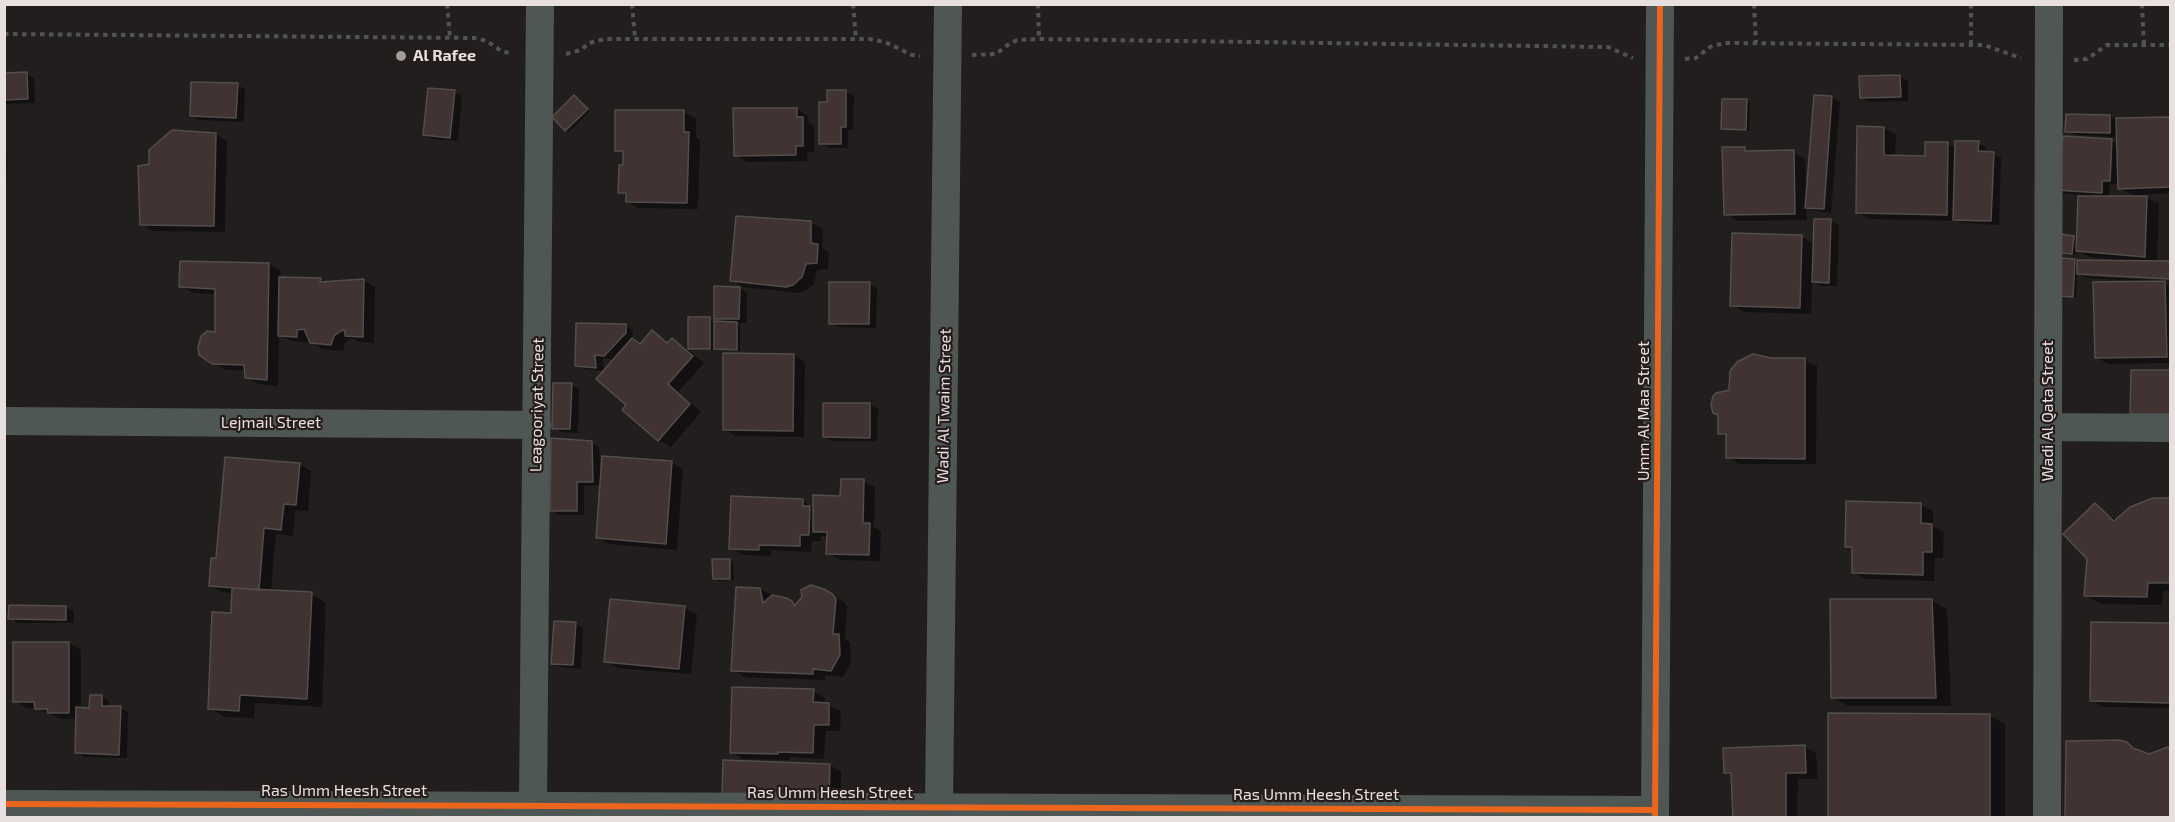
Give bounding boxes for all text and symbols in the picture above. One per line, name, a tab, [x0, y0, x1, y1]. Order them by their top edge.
place label: Al Rafee	[413, 46, 476, 66]
marker: Al Rafee	[394, 49, 408, 63]
street label: Wadi Al Twaim Street	[933, 328, 955, 484]
street label: Leagooriyat Street	[526, 338, 548, 472]
street label: Wadi Al Qata Street	[2038, 340, 2058, 482]
street label: Umm Al Maa Street	[1634, 341, 1654, 481]
street label: Lejmail Street	[221, 413, 321, 433]
street label: Ras Umm Heesh Street	[261, 781, 427, 801]
street label: Ras Umm Heesh Street	[747, 783, 913, 803]
street label: Ras Umm Heesh Street	[1233, 785, 1399, 805]

